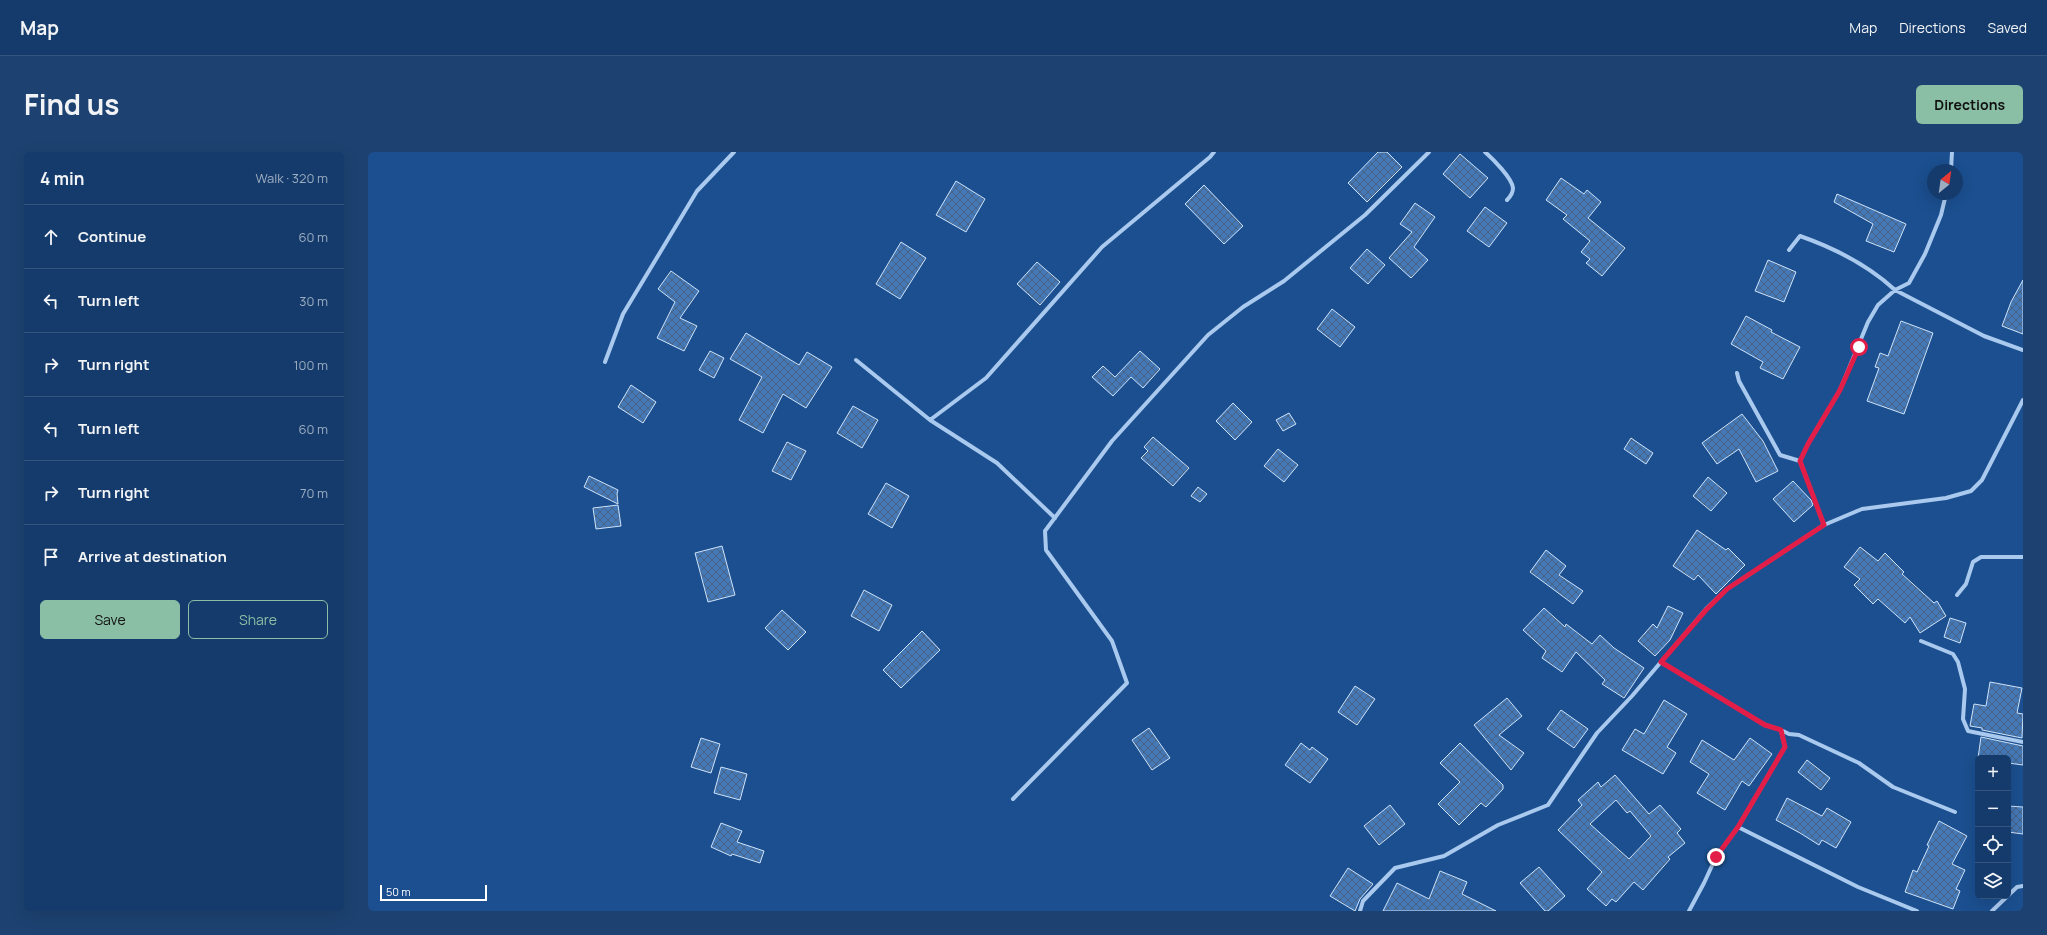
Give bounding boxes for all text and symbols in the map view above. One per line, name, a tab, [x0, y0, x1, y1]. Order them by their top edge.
text: Map	[20, 15, 59, 41]
text: Map	[1849, 18, 1877, 37]
text: Directions	[1899, 18, 1966, 37]
text: Saved	[1988, 18, 2027, 37]
text: Find us	[24, 85, 119, 123]
button: Directions	[1916, 85, 2023, 124]
north arrow	[1927, 164, 1963, 200]
text: 4 min	[40, 167, 84, 190]
text: Walk · 320 m	[255, 169, 328, 187]
icon: ahead	[40, 226, 62, 248]
text: Continue	[78, 226, 146, 247]
text: 60 m	[298, 228, 328, 246]
icon: left	[40, 290, 62, 312]
text: Turn left	[78, 290, 140, 311]
text: 30 m	[299, 292, 328, 310]
route start	[1850, 338, 1868, 356]
icon: right	[40, 354, 62, 376]
text: Turn right	[78, 354, 149, 375]
text: 100 m	[293, 356, 328, 374]
icon: left	[40, 418, 62, 440]
text: Turn left	[78, 418, 140, 439]
text: 60 m	[298, 420, 328, 438]
icon: right	[40, 482, 62, 504]
text: Turn right	[78, 482, 149, 503]
text: 70 m	[300, 484, 328, 502]
icon: arrive	[40, 546, 62, 568]
text: Arrive at destination	[78, 546, 227, 567]
button: Save	[40, 600, 180, 639]
button: Share	[188, 600, 328, 639]
map controls	[1975, 755, 2011, 899]
button: +	[1975, 755, 2011, 791]
button: −	[1975, 791, 2011, 827]
button: locate	[1975, 827, 2011, 863]
route end	[1707, 848, 1725, 866]
button: layers	[1975, 863, 2011, 899]
scale bar	[380, 883, 487, 902]
text: 50 m	[386, 884, 411, 899]

